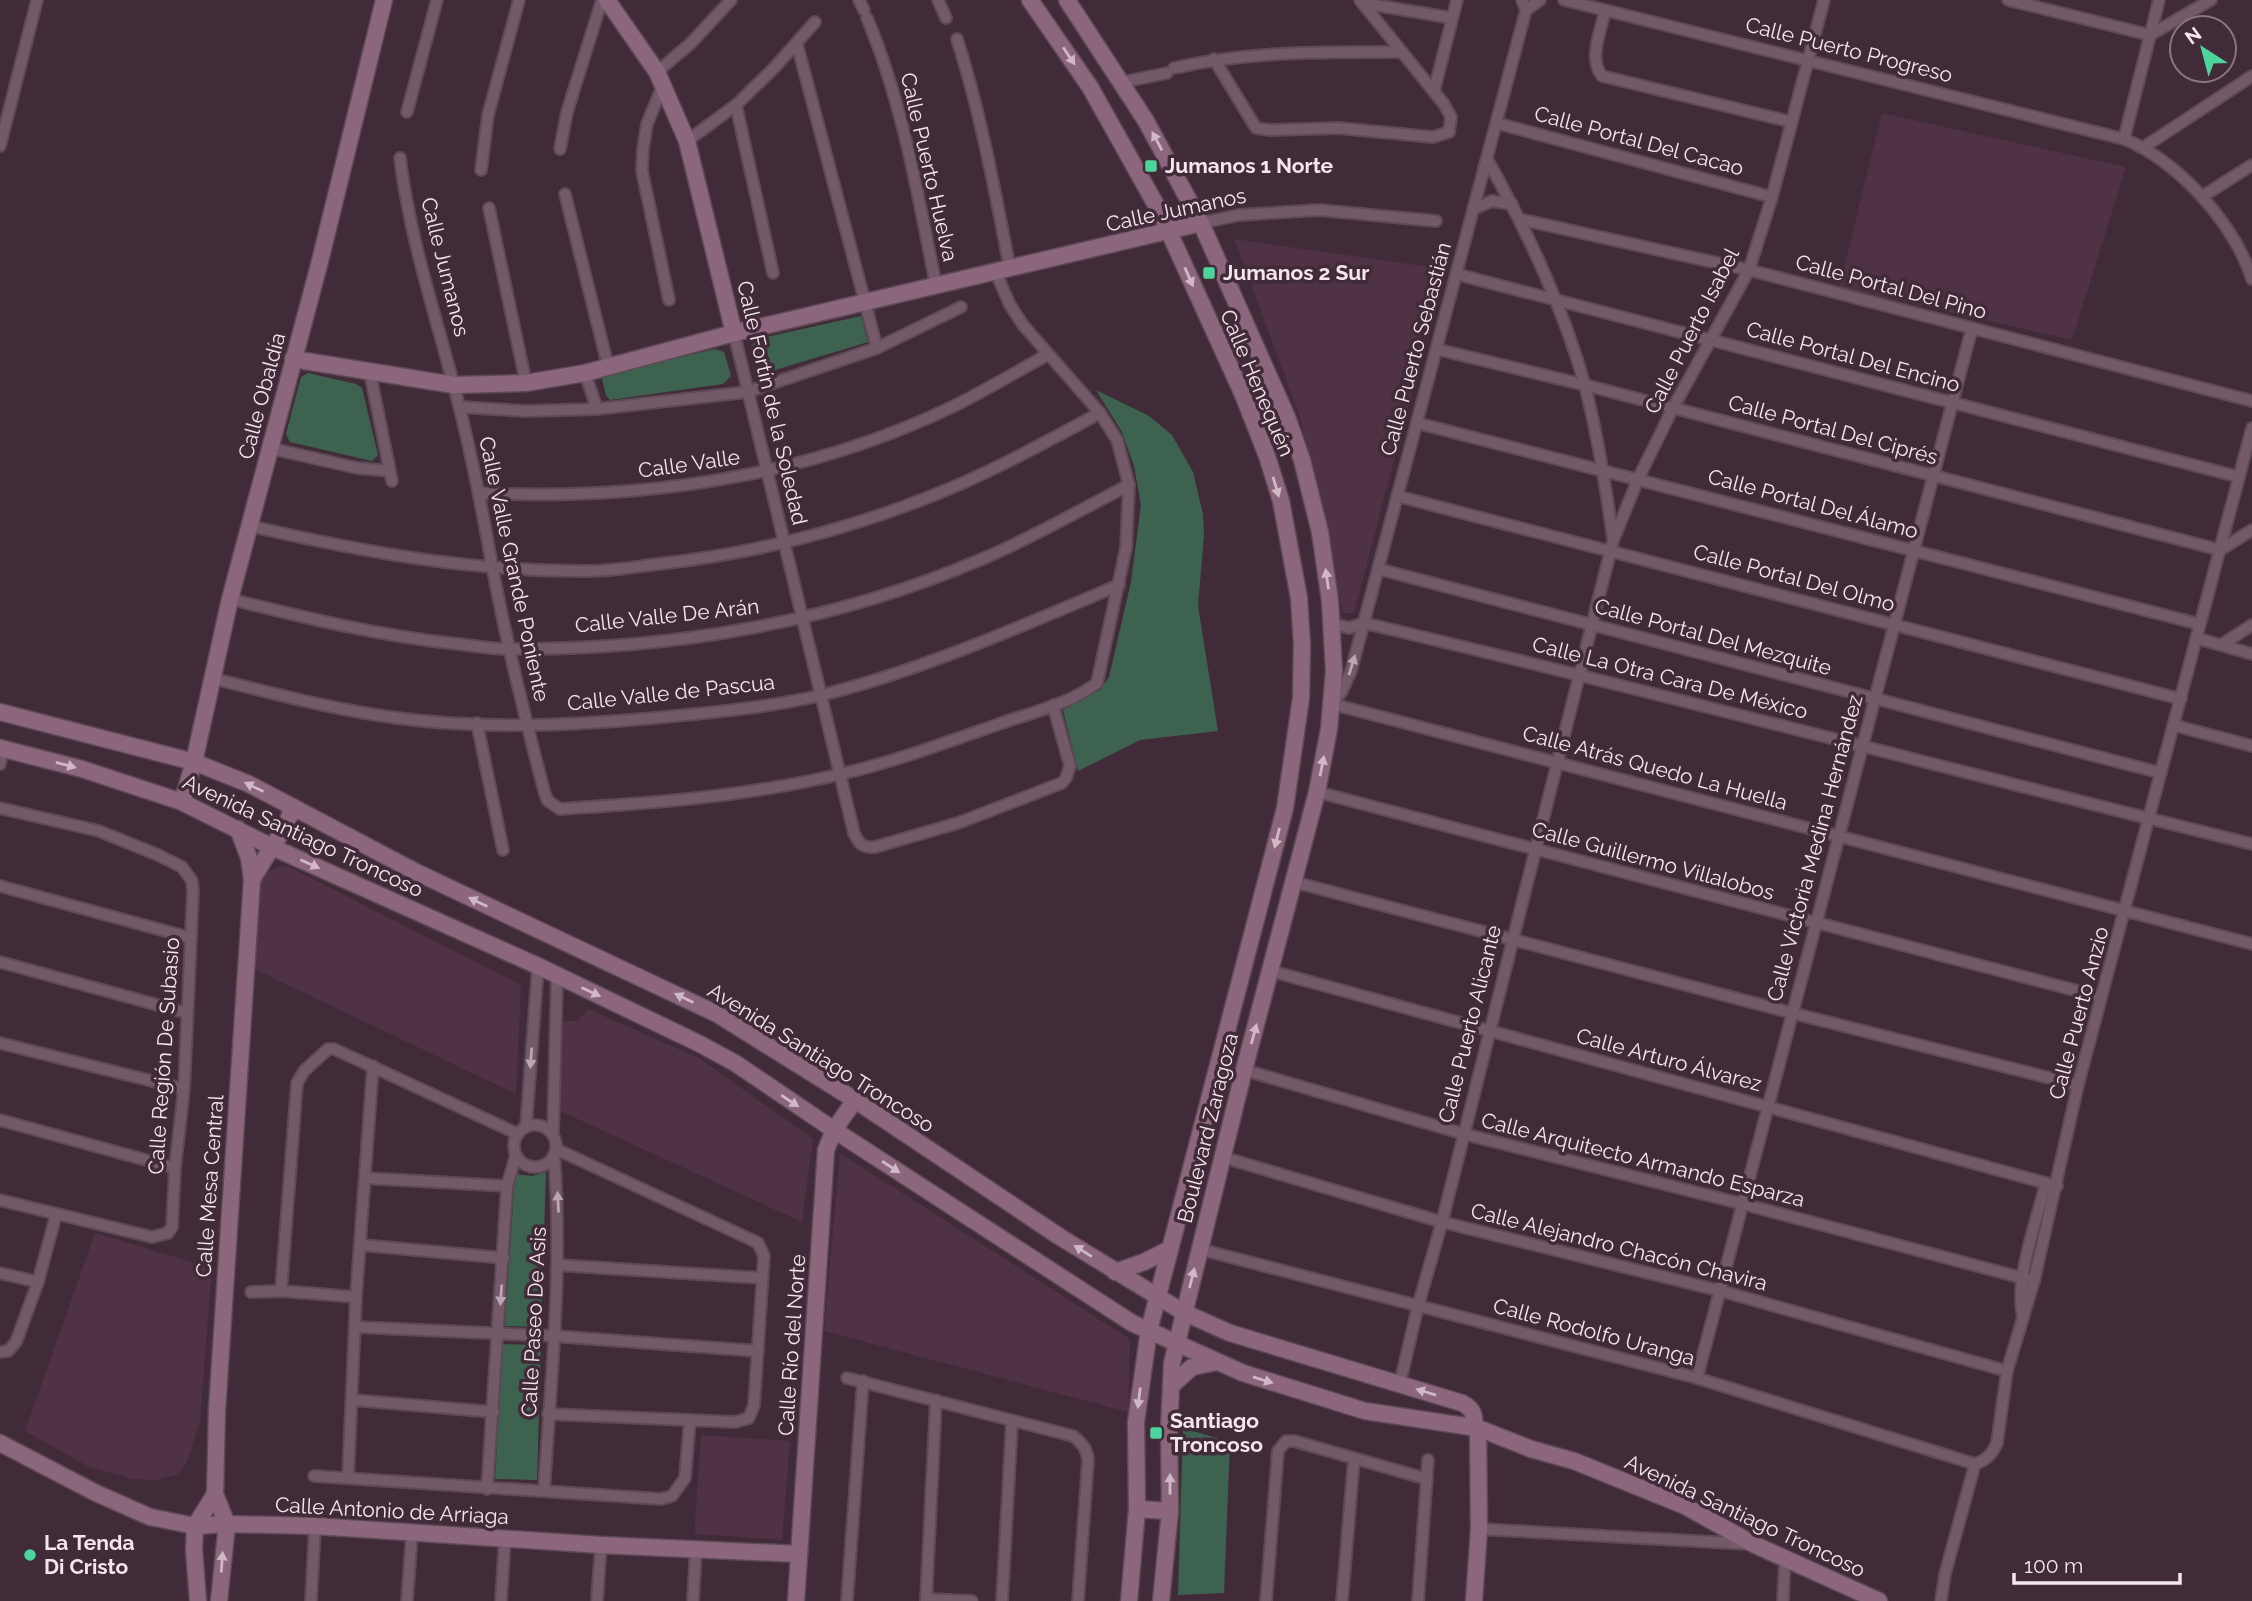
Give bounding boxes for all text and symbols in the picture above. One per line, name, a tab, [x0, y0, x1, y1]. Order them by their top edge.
street label: Calle Puerto Progreso	[1743, 12, 1955, 87]
north arrow	[2168, 14, 2238, 84]
text: N	[2181, 22, 2205, 48]
one-way arrow	[1062, 47, 1076, 65]
street label: Calle Puerto Huelva	[896, 70, 963, 264]
street label: Calle Portal Del Cacao	[1532, 101, 1747, 181]
one-way arrow	[1151, 131, 1163, 151]
place label: Jumanos 1 Norte	[1165, 153, 1334, 178]
marker: Jumanos 1 Norte	[1143, 158, 1159, 174]
street label: Calle Jumanos	[1104, 182, 1248, 237]
street label: Calle Jumanos	[416, 195, 475, 339]
street label: Calle Puerto Sebastián	[1375, 239, 1456, 458]
street label: Calle Puerto Isabel	[1639, 244, 1744, 418]
street label: Calle Portal Del Pino	[1793, 249, 1989, 324]
place label: Jumanos 2 Sur	[1223, 260, 1369, 285]
marker: Jumanos 2 Sur	[1201, 265, 1217, 281]
one-way arrow	[1183, 267, 1195, 287]
street label: Calle Fortín de la Soledad	[732, 278, 813, 527]
street label: Calle Henequén	[1215, 306, 1300, 460]
street label: Calle Portal Del Encino	[1744, 316, 1963, 397]
street label: Calle Obaldía	[233, 330, 290, 462]
street label: Calle Portal Del Ciprés	[1726, 390, 1941, 470]
street label: Calle Valle Grande Poniente	[474, 434, 555, 704]
street label: Calle Valle	[636, 444, 741, 483]
street label: Calle Portal Del Álamo	[1705, 463, 1921, 544]
one-way arrow	[1272, 477, 1282, 498]
street label: Calle Portal Del Olmo	[1691, 539, 1898, 616]
one-way arrow	[1321, 568, 1332, 590]
street label: Calle Valle De Arán	[574, 593, 760, 638]
street label: Calle Portal Del Mezquite	[1592, 593, 1834, 680]
street label: Calle La Otra Cara De México	[1530, 631, 1810, 724]
one-way arrow	[1347, 655, 1358, 676]
street label: Calle Valle de Pascua	[566, 669, 776, 716]
street label: Calle Victoria Medina Hernández	[1761, 692, 1868, 1004]
street label: Calle Atrás Quedo La Huella	[1520, 720, 1790, 815]
one-way arrow	[1317, 755, 1328, 777]
one-way arrow	[55, 760, 77, 771]
street label: Avenida Santiago Troncoso	[179, 769, 427, 902]
one-way arrow	[244, 781, 264, 793]
street label: Calle Guillermo Villalobos	[1529, 816, 1777, 905]
one-way arrow	[1271, 827, 1282, 849]
one-way arrow	[300, 858, 320, 870]
one-way arrow	[468, 897, 488, 908]
street label: Calle Puerto Alicante	[1433, 922, 1506, 1125]
street label: Calle Puerto Anzio	[2043, 924, 2114, 1102]
street label: Calle Región De Subasio	[143, 936, 184, 1175]
street label: Avenida Santiago Troncoso	[703, 978, 939, 1138]
one-way arrow	[581, 986, 601, 998]
one-way arrow	[674, 993, 694, 1004]
one-way arrow	[1249, 1023, 1260, 1045]
street label: Calle Arturo Álvarez	[1574, 1023, 1765, 1096]
street label: Boulevard Zaragoza	[1172, 1030, 1243, 1226]
one-way arrow	[525, 1047, 536, 1069]
street label: Calle Mesa Central	[191, 1094, 228, 1278]
one-way arrow	[781, 1094, 800, 1107]
street label: Calle Arquitecto Armando Esparza	[1479, 1107, 1807, 1212]
one-way arrow	[882, 1160, 900, 1174]
one-way arrow	[552, 1191, 563, 1213]
street label: Calle Alejandro Chacón Chavira	[1468, 1198, 1770, 1296]
street label: Calle Paseo De Asis	[516, 1226, 551, 1418]
one-way arrow	[1073, 1245, 1092, 1258]
street label: Calle Río del Norte	[773, 1253, 810, 1437]
one-way arrow	[1187, 1267, 1198, 1289]
one-way arrow	[496, 1284, 507, 1306]
street label: Calle Rodolfo Uranga	[1491, 1293, 1698, 1370]
one-way arrow	[1252, 1375, 1273, 1385]
one-way arrow	[1416, 1386, 1437, 1396]
one-way arrow	[1133, 1387, 1144, 1409]
place label: Santiago Troncoso	[1170, 1408, 1263, 1457]
marker: Santiago Troncoso	[1148, 1425, 1164, 1441]
street label: Avenida Santiago Troncoso	[1621, 1449, 1869, 1582]
one-way arrow	[1164, 1473, 1176, 1495]
street label: Calle Antonio de Arriaga	[274, 1492, 510, 1529]
place label: La Tenda Di Cristo	[44, 1530, 135, 1579]
scale bar	[2014, 1542, 2180, 1586]
marker: La Tenda Di Cristo	[22, 1547, 38, 1563]
one-way arrow	[217, 1551, 228, 1573]
text: 100 m	[2024, 1553, 2083, 1578]

